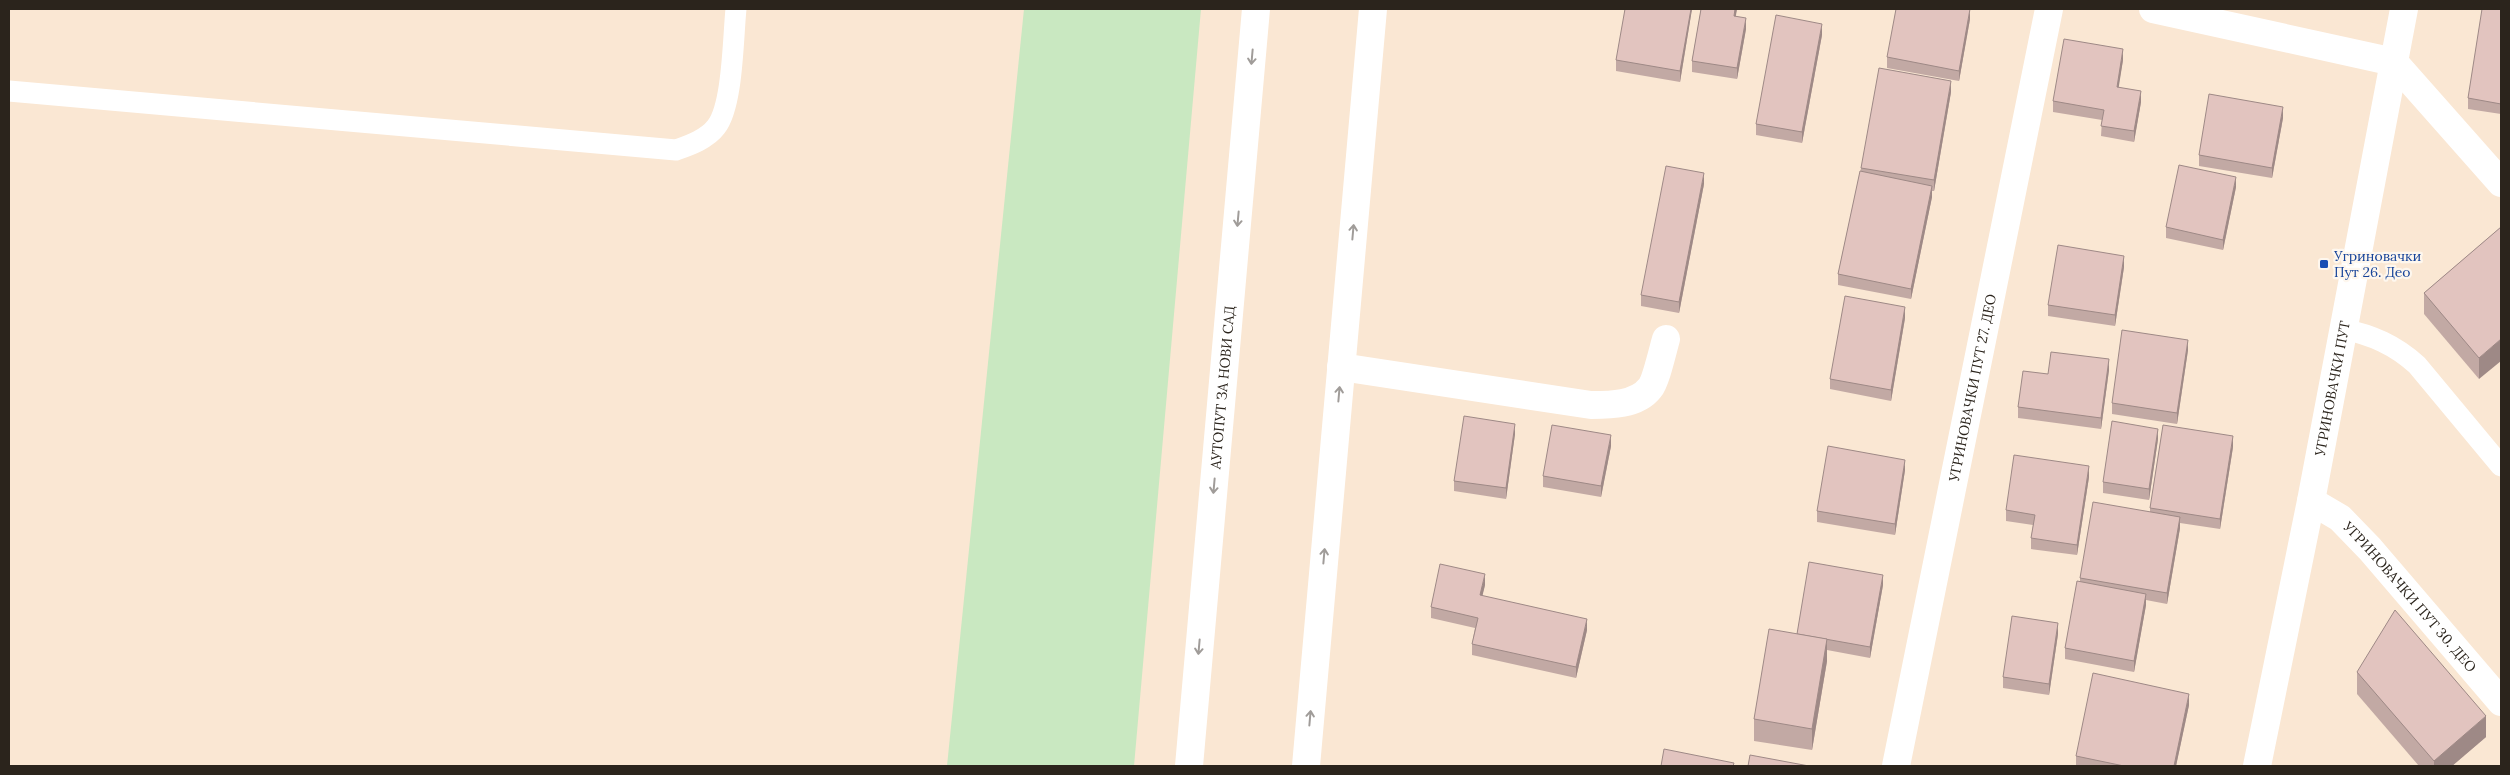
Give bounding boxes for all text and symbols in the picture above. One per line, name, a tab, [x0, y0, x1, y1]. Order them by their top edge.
one-way arrow	[1247, 49, 1257, 65]
one-way arrow	[1233, 211, 1242, 227]
one-way arrow	[1349, 224, 1358, 240]
place label: Угриновачки Пут 26. Део	[2333, 247, 2422, 281]
marker: Угриновачки Пут 26. Део	[2318, 258, 2330, 270]
street label: УГРИНОВАЧКИ ПУТ 27. ДЕО	[1945, 292, 2000, 484]
street label: АУТОПУТ ЗА НОВИ САД	[1206, 305, 1239, 471]
street label: УГРИНОВАЧКИ ПУТ	[2310, 319, 2354, 459]
one-way arrow	[1334, 386, 1344, 402]
one-way arrow	[1209, 477, 1219, 493]
street label: УГРИНОВАЧКИ ПУТ 30. ДЕО	[2339, 517, 2480, 676]
one-way arrow	[1320, 548, 1329, 564]
one-way arrow	[1195, 639, 1204, 655]
one-way arrow	[1305, 710, 1315, 726]

